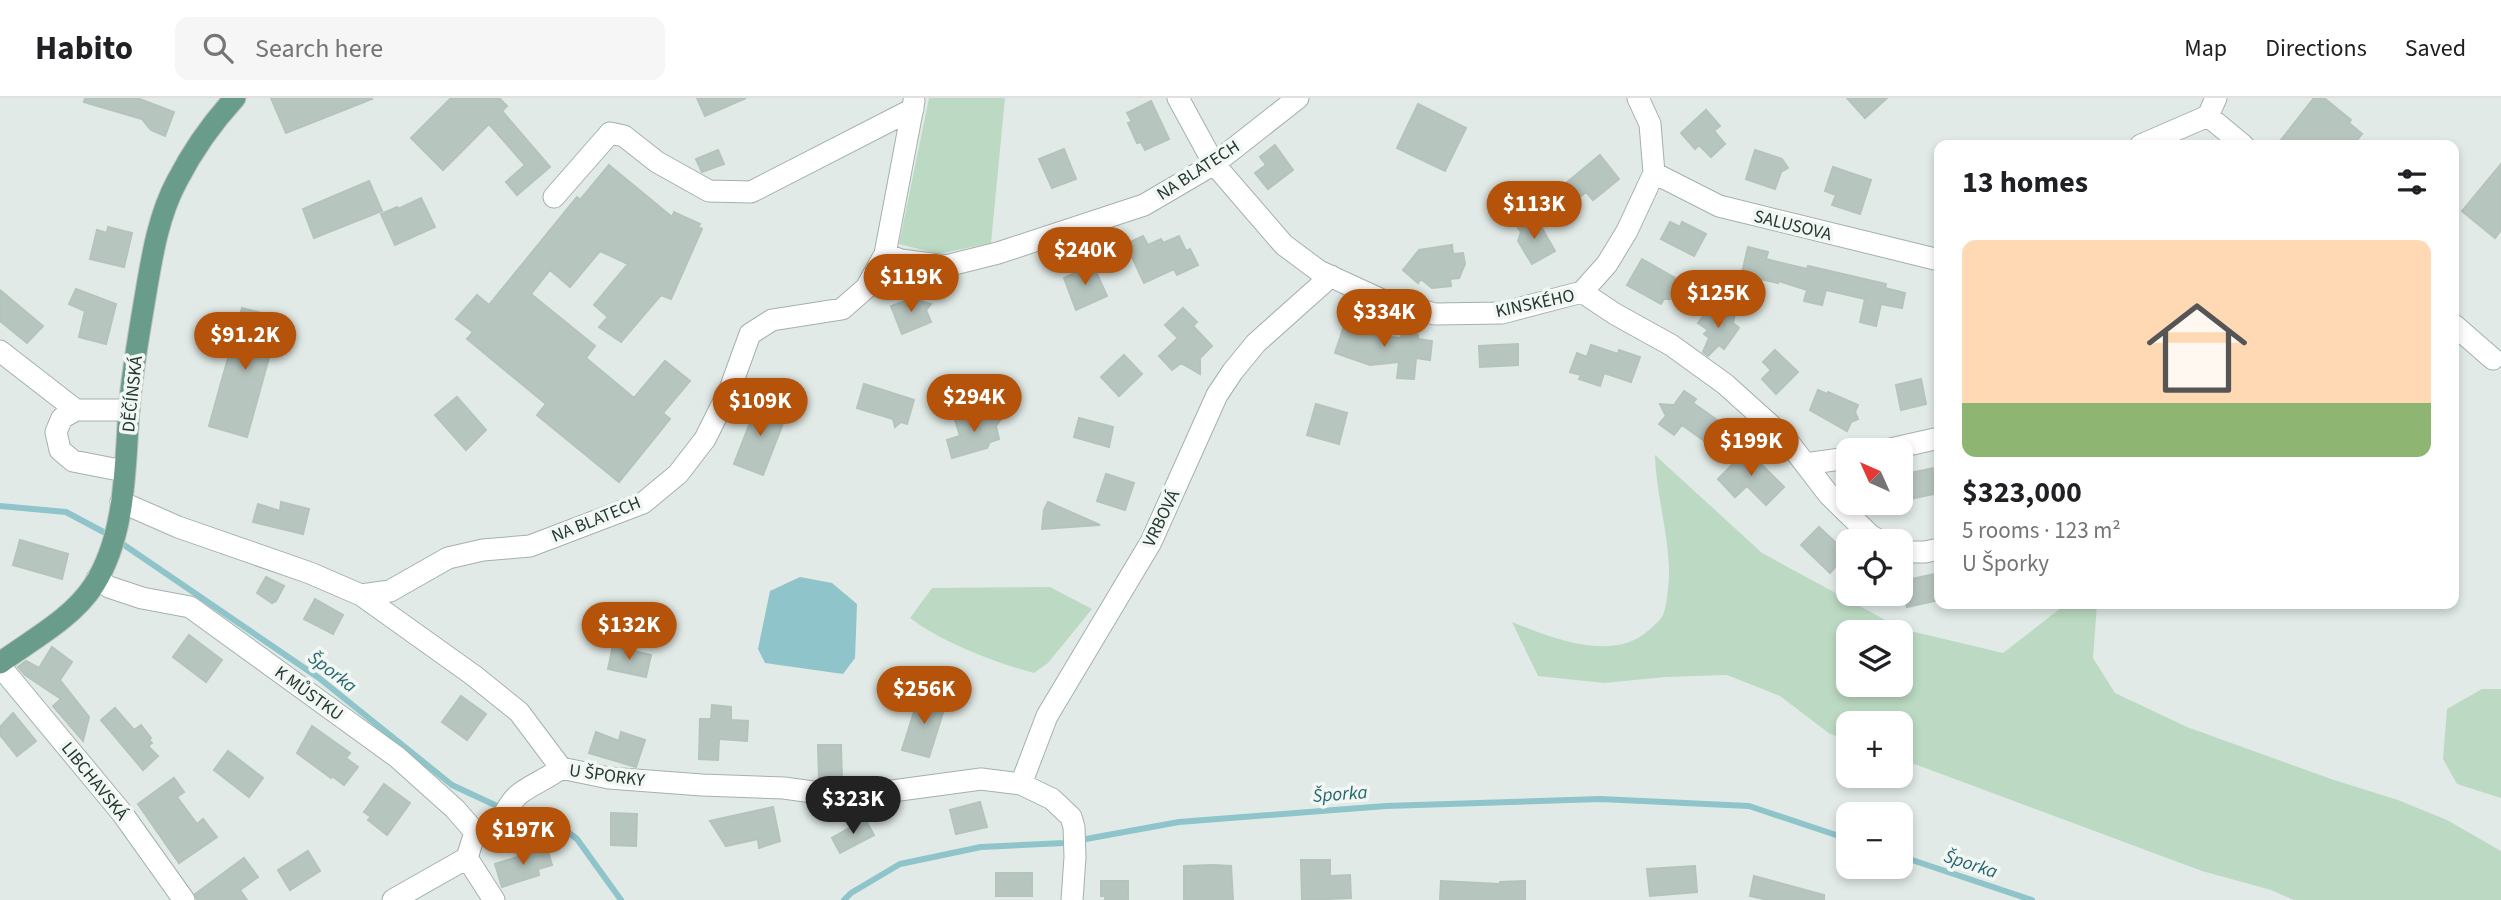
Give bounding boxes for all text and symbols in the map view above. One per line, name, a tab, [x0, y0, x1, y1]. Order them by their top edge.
search box	[175, 17, 665, 80]
text: Habito	[35, 25, 133, 72]
icon: search	[199, 29, 237, 67]
text: Search here	[255, 30, 383, 67]
text: Map	[2184, 31, 2227, 66]
text: Directions	[2265, 31, 2367, 66]
text: Saved	[2405, 31, 2466, 66]
street label: NA BLATECH	[1152, 134, 1245, 207]
text: 13 homes	[1962, 161, 2088, 204]
icon: filters	[2393, 163, 2431, 201]
pin: $113K	[1485, 181, 1583, 241]
text: $113K	[1503, 187, 1565, 220]
street label: SALUSOVA	[1751, 204, 1835, 247]
pin: $240K	[1036, 228, 1134, 287]
text: $240K	[1054, 233, 1116, 266]
pin: $119K	[862, 254, 960, 314]
text: $119K	[880, 260, 942, 293]
pin: $125K	[1669, 271, 1767, 330]
text: $125K	[1687, 276, 1749, 309]
street label: KINSKÉHO	[1493, 283, 1577, 324]
icon: home	[2134, 285, 2260, 411]
pin: $334K	[1335, 289, 1433, 349]
text: $334K	[1353, 295, 1415, 328]
pin: $91.2K	[188, 313, 302, 372]
text: $91.2K	[210, 318, 280, 351]
street label: DĚČÍNSKÁ	[116, 354, 149, 434]
pin: $294K	[925, 374, 1023, 434]
pin: $109K	[711, 378, 809, 438]
text: $294K	[943, 380, 1005, 413]
text: $109K	[729, 384, 791, 417]
pin: $199K	[1702, 418, 1800, 478]
text: $199K	[1720, 424, 1782, 457]
north arrow	[1836, 438, 1913, 514]
map controls	[1836, 438, 1913, 879]
text: $323,000	[1962, 471, 2082, 514]
street label: VRBOVÁ	[1137, 485, 1186, 551]
street label: NA BLATECH	[548, 490, 645, 549]
text: 5 rooms · 123 m²	[1962, 514, 2121, 547]
button: locate	[1836, 529, 1913, 606]
text: U Šporky	[1962, 547, 2049, 580]
pin: $132K	[580, 602, 678, 662]
text: $132K	[598, 608, 660, 641]
button: layers	[1836, 620, 1913, 697]
water label: Šporka	[302, 645, 362, 700]
street label: K MŮSTKU	[269, 660, 348, 727]
pin: $256K	[875, 666, 973, 726]
text: $256K	[893, 672, 955, 705]
button: +	[1836, 711, 1913, 788]
street label: LIBCHAVSKÁ	[55, 737, 134, 826]
street label: U ŠPORKY	[568, 758, 647, 793]
pin: $323K	[804, 776, 902, 836]
water label: Šporka	[1312, 779, 1368, 810]
text: $323K	[822, 782, 884, 815]
button: −	[1836, 802, 1913, 879]
pin: $197K	[474, 808, 572, 867]
text: $197K	[492, 813, 554, 846]
water label: Šporka	[1940, 843, 2001, 886]

